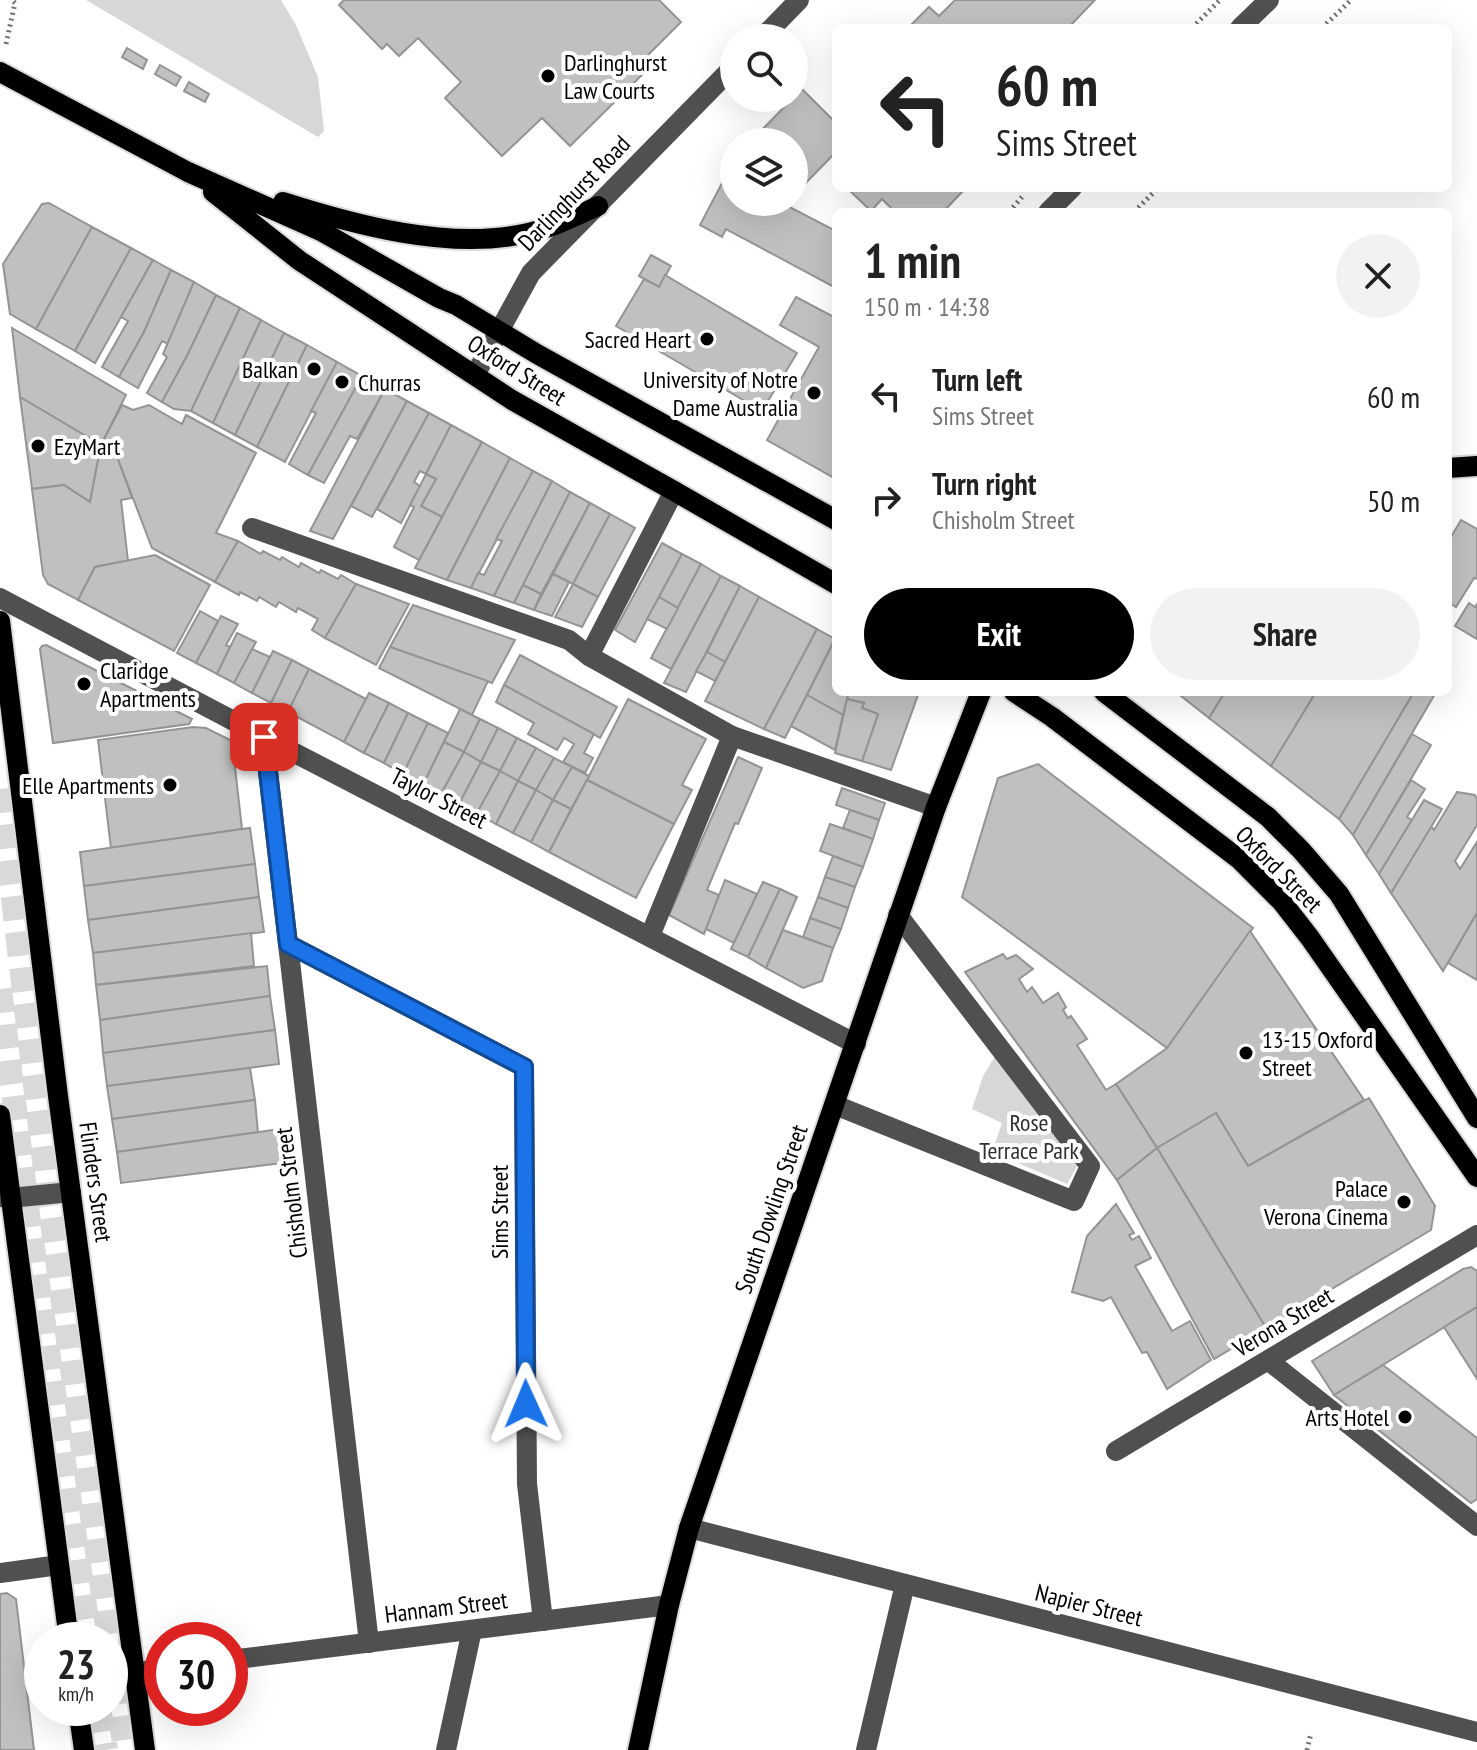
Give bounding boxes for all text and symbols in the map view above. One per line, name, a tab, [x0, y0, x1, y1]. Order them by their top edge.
map controls	[720, 24, 808, 216]
button: search	[720, 24, 808, 112]
place label: Darlinghurst Law Courts	[564, 47, 667, 106]
text: 60 m	[996, 49, 1098, 121]
icon: left	[864, 56, 968, 160]
marker: Darlinghurst Law Courts	[539, 67, 557, 85]
text: Sims Street	[996, 119, 1137, 166]
button: layers	[720, 128, 808, 216]
street label: Darlinghurst Road	[511, 129, 637, 257]
text: 1 min	[864, 229, 961, 291]
button: close	[1336, 234, 1420, 318]
text: 150 m · 14:38	[864, 290, 990, 323]
place label: Sacred Heart	[584, 324, 691, 355]
street label: Oxford Street	[462, 328, 572, 413]
marker: Sacred Heart	[698, 330, 716, 348]
place label: Balkan	[242, 354, 298, 385]
marker: Balkan	[305, 360, 323, 378]
text: Turn left	[932, 360, 1022, 399]
place label: University of Notre Dame Australia	[643, 364, 798, 423]
place label: Churras	[358, 367, 421, 398]
marker: Churras	[333, 373, 351, 391]
icon: left	[864, 374, 908, 418]
text: 60 m	[1367, 377, 1420, 416]
marker: University of Notre Dame Australia	[805, 384, 823, 402]
text: Sims Street	[932, 399, 1034, 432]
place label: EzyMart	[54, 431, 121, 462]
marker: EzyMart	[29, 437, 47, 455]
text: Turn right	[932, 464, 1036, 503]
icon: right	[864, 478, 908, 522]
text: 50 m	[1367, 481, 1420, 520]
text: Chisholm Street	[932, 503, 1075, 536]
button: Exit	[864, 588, 1134, 680]
button: Share	[1150, 588, 1420, 680]
place label: Claridge Apartments	[100, 655, 196, 714]
marker: Claridge Apartments	[75, 675, 93, 693]
pin	[230, 703, 298, 771]
icon: arrive	[242, 715, 286, 759]
street label: Taylor Street	[385, 760, 493, 836]
place label: Elle Apartments	[22, 770, 154, 801]
marker: Elle Apartments	[161, 776, 179, 794]
street label: Oxford Street	[1229, 819, 1329, 919]
place label: 13-15 Oxford Street	[1262, 1024, 1373, 1083]
marker: 13-15 Oxford Street	[1237, 1044, 1255, 1062]
park label: Rose Terrace Park	[979, 1107, 1080, 1166]
street label: Flinders Street	[72, 1120, 120, 1244]
street label: South Dowling Street	[728, 1120, 815, 1298]
street label: Chisholm Street	[268, 1125, 314, 1260]
street label: Sims Street	[484, 1165, 515, 1259]
place label: Palace Verona Cinema	[1263, 1173, 1388, 1232]
marker: Palace Verona Cinema	[1395, 1193, 1413, 1211]
street label: Verona Street	[1226, 1280, 1339, 1365]
position arrow	[484, 1362, 568, 1446]
place label: Arts Hotel	[1306, 1402, 1389, 1433]
marker: Arts Hotel	[1396, 1408, 1414, 1426]
street label: Napier Street	[1032, 1577, 1146, 1633]
street label: Hannam Street	[383, 1584, 510, 1630]
speed limit sign: 30	[144, 1622, 248, 1726]
text: 23	[57, 1638, 95, 1690]
text: km/h	[58, 1681, 94, 1707]

